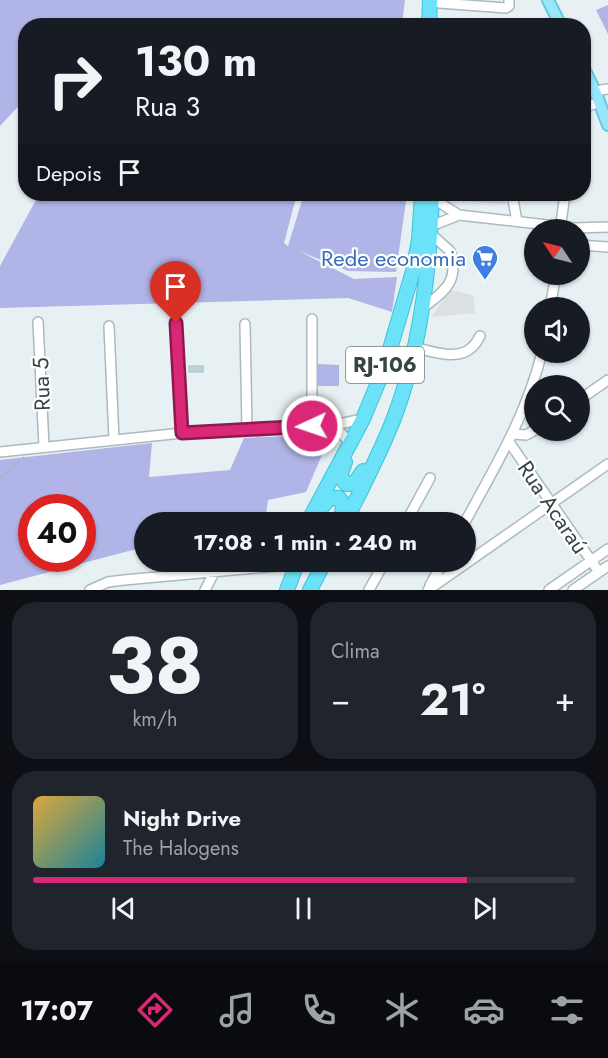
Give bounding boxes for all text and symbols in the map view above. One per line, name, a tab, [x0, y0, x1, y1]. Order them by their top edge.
text: 130 m	[135, 31, 257, 92]
icon: right	[36, 42, 114, 120]
text: Rua 3	[135, 87, 200, 126]
icon: arrive	[113, 156, 146, 189]
text: Depois	[36, 157, 101, 189]
north arrow	[524, 219, 590, 285]
map controls	[524, 219, 590, 441]
place label: Rede economia	[321, 242, 466, 274]
supermarket icon: Rede economia	[470, 243, 500, 281]
pin	[150, 261, 201, 323]
icon: arrive	[159, 270, 192, 303]
button: sound	[524, 297, 590, 363]
road number: RJ-106	[346, 347, 424, 383]
street label: Rua 5	[24, 357, 58, 411]
button: search	[524, 375, 590, 441]
position arrow	[280, 394, 344, 458]
street label: Rua Acaraú	[510, 454, 596, 560]
speed limit sign: 40	[18, 494, 96, 572]
text: 17:08 · 1 min · 240 m	[193, 526, 417, 558]
text: 38	[106, 610, 204, 722]
text: Clima	[331, 637, 380, 666]
text: 21°	[420, 667, 485, 732]
text: −	[331, 676, 350, 723]
text: +	[555, 676, 575, 723]
text: km/h	[132, 705, 178, 734]
text: Night Drive	[123, 802, 241, 834]
text: The Halogens	[123, 834, 239, 863]
icon: previous	[107, 892, 140, 925]
icon: pause	[287, 892, 320, 925]
icon: next	[468, 892, 501, 925]
icon: directions	[134, 989, 176, 1031]
icon: music	[216, 989, 258, 1031]
icon: phone	[298, 989, 340, 1031]
icon: climate	[381, 989, 423, 1031]
icon: car	[463, 989, 505, 1031]
icon: filters	[546, 989, 588, 1031]
text: 17:07	[20, 991, 93, 1030]

